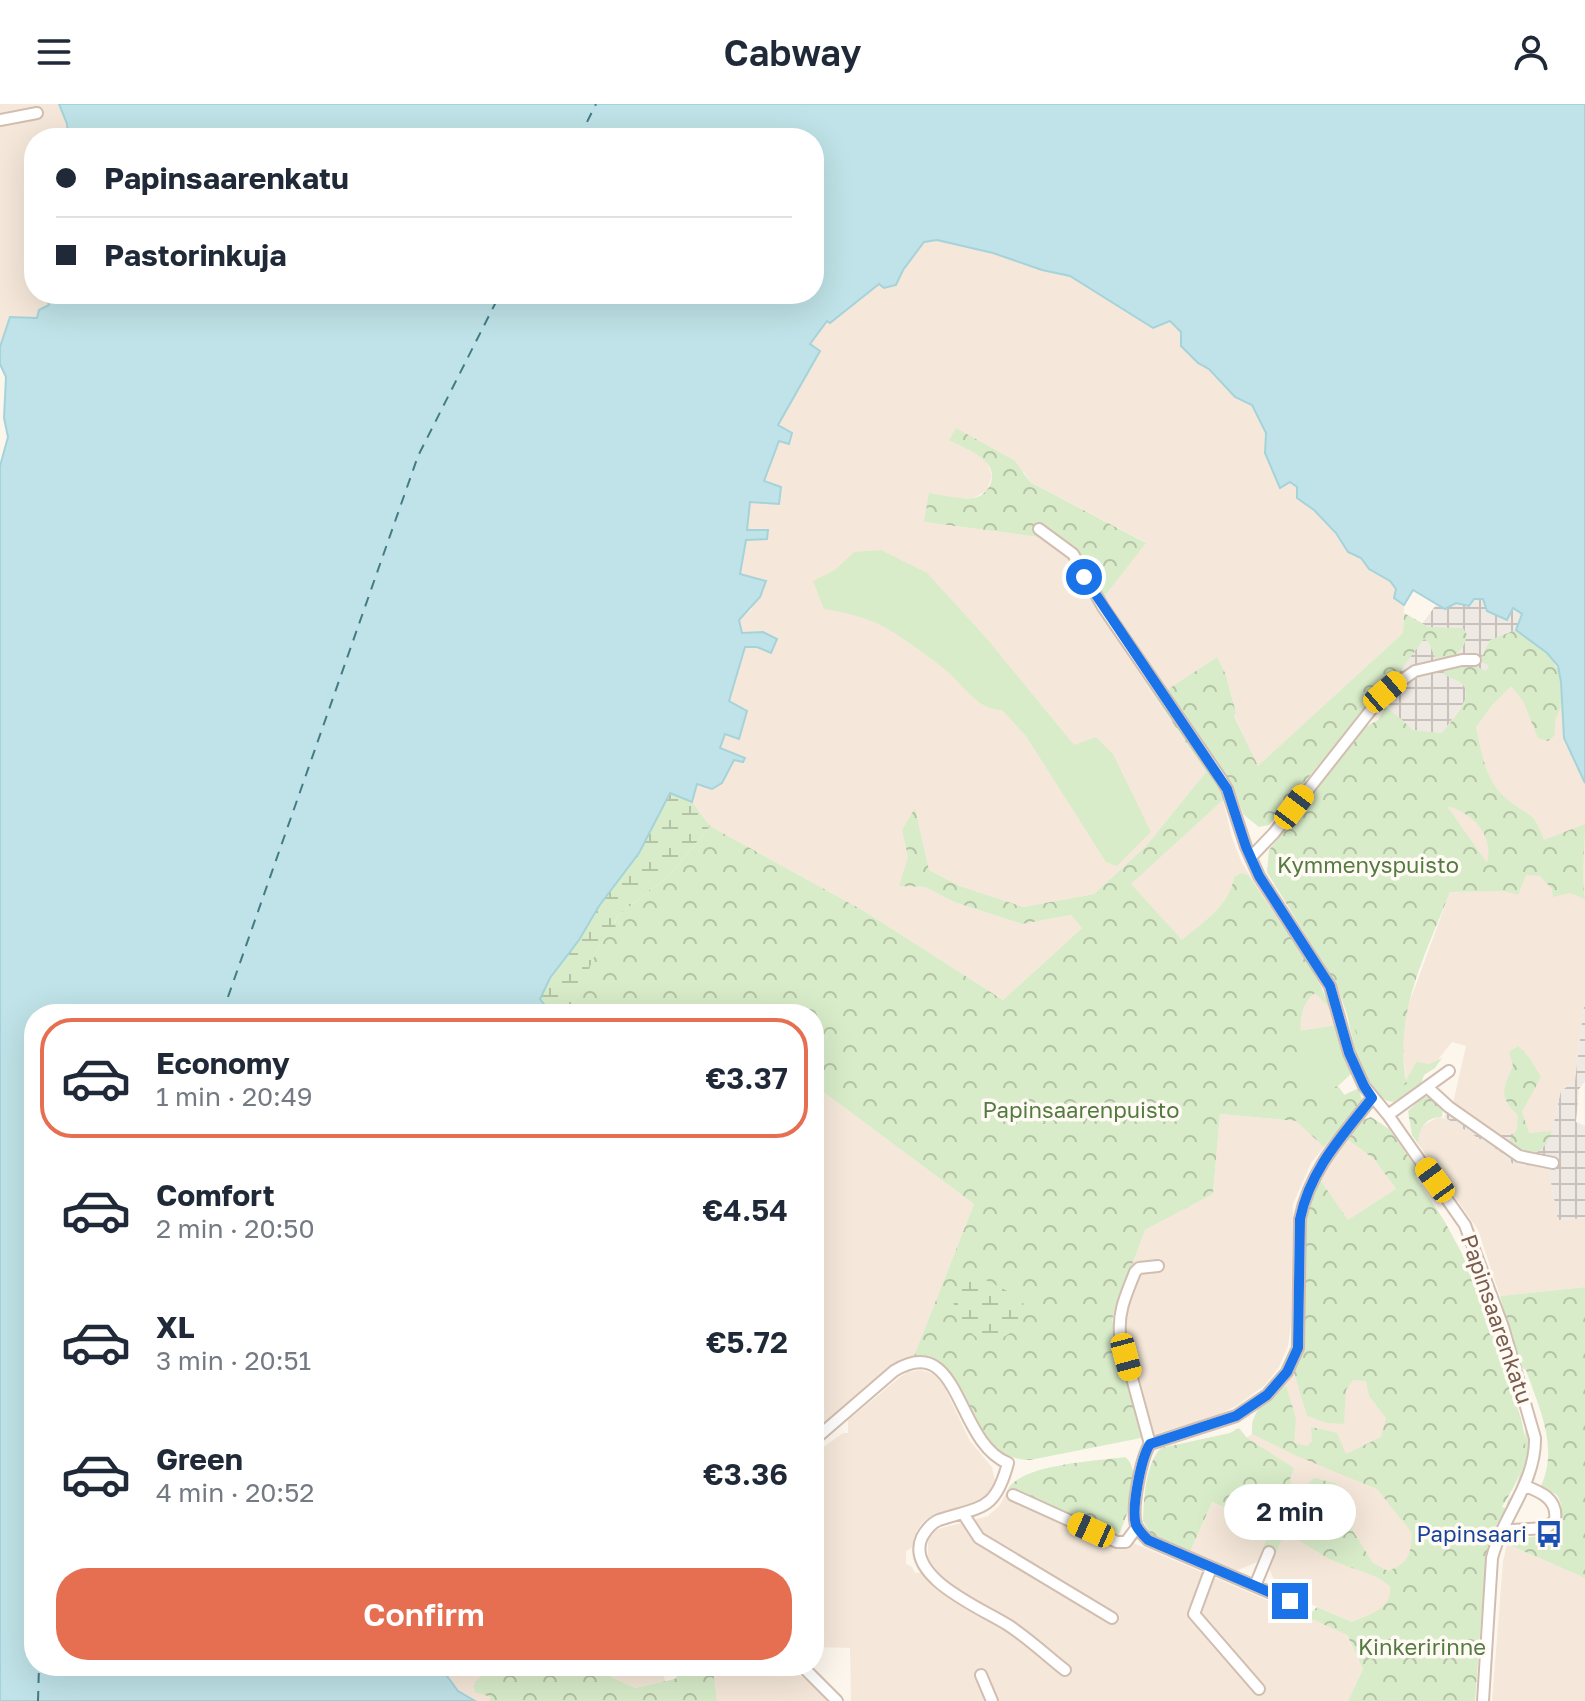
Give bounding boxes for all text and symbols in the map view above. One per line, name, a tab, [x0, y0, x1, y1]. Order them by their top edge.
icon: menu	[32, 30, 76, 74]
icon: person	[1509, 30, 1553, 74]
text: Cabway	[723, 31, 862, 74]
text: Papinsaarenkatu	[104, 160, 349, 196]
text: Pastorinkuja	[104, 237, 287, 273]
route start	[1066, 559, 1102, 595]
car	[1359, 667, 1411, 717]
car	[1270, 781, 1318, 833]
park label: Kymmenyspuisto	[1277, 851, 1459, 878]
icon: car	[60, 1042, 132, 1114]
text: Economy	[156, 1045, 290, 1081]
text: €3.37	[706, 1060, 788, 1096]
text: 1 min · 20:49	[156, 1081, 312, 1112]
park label: Papinsaarenpuisto	[982, 1096, 1180, 1123]
car	[1411, 1154, 1459, 1206]
icon: car	[60, 1174, 132, 1246]
text: Comfort	[156, 1177, 275, 1213]
text: €4.54	[702, 1192, 788, 1228]
text: 2 min · 20:50	[156, 1213, 315, 1244]
street label: Papinsaarenkatu	[1456, 1231, 1539, 1407]
icon: car	[60, 1306, 132, 1378]
text: XL	[156, 1309, 195, 1345]
text: €5.72	[706, 1324, 788, 1360]
car	[1108, 1331, 1144, 1383]
text: 3 min · 20:51	[156, 1345, 311, 1376]
icon: car	[60, 1438, 132, 1510]
text: Green	[156, 1441, 243, 1477]
text: €3.36	[703, 1456, 788, 1492]
text: 4 min · 20:52	[156, 1477, 314, 1508]
callout: 2 min	[1224, 1485, 1356, 1541]
text: 2 min	[1256, 1496, 1324, 1527]
car	[1064, 1509, 1118, 1551]
bus stop icon: Papinsaari	[1534, 1519, 1564, 1549]
place label: Papinsaari	[1416, 1520, 1527, 1547]
button: Confirm	[56, 1568, 792, 1660]
route end	[1272, 1583, 1308, 1619]
park label: Kinkeririnne	[1358, 1633, 1486, 1660]

